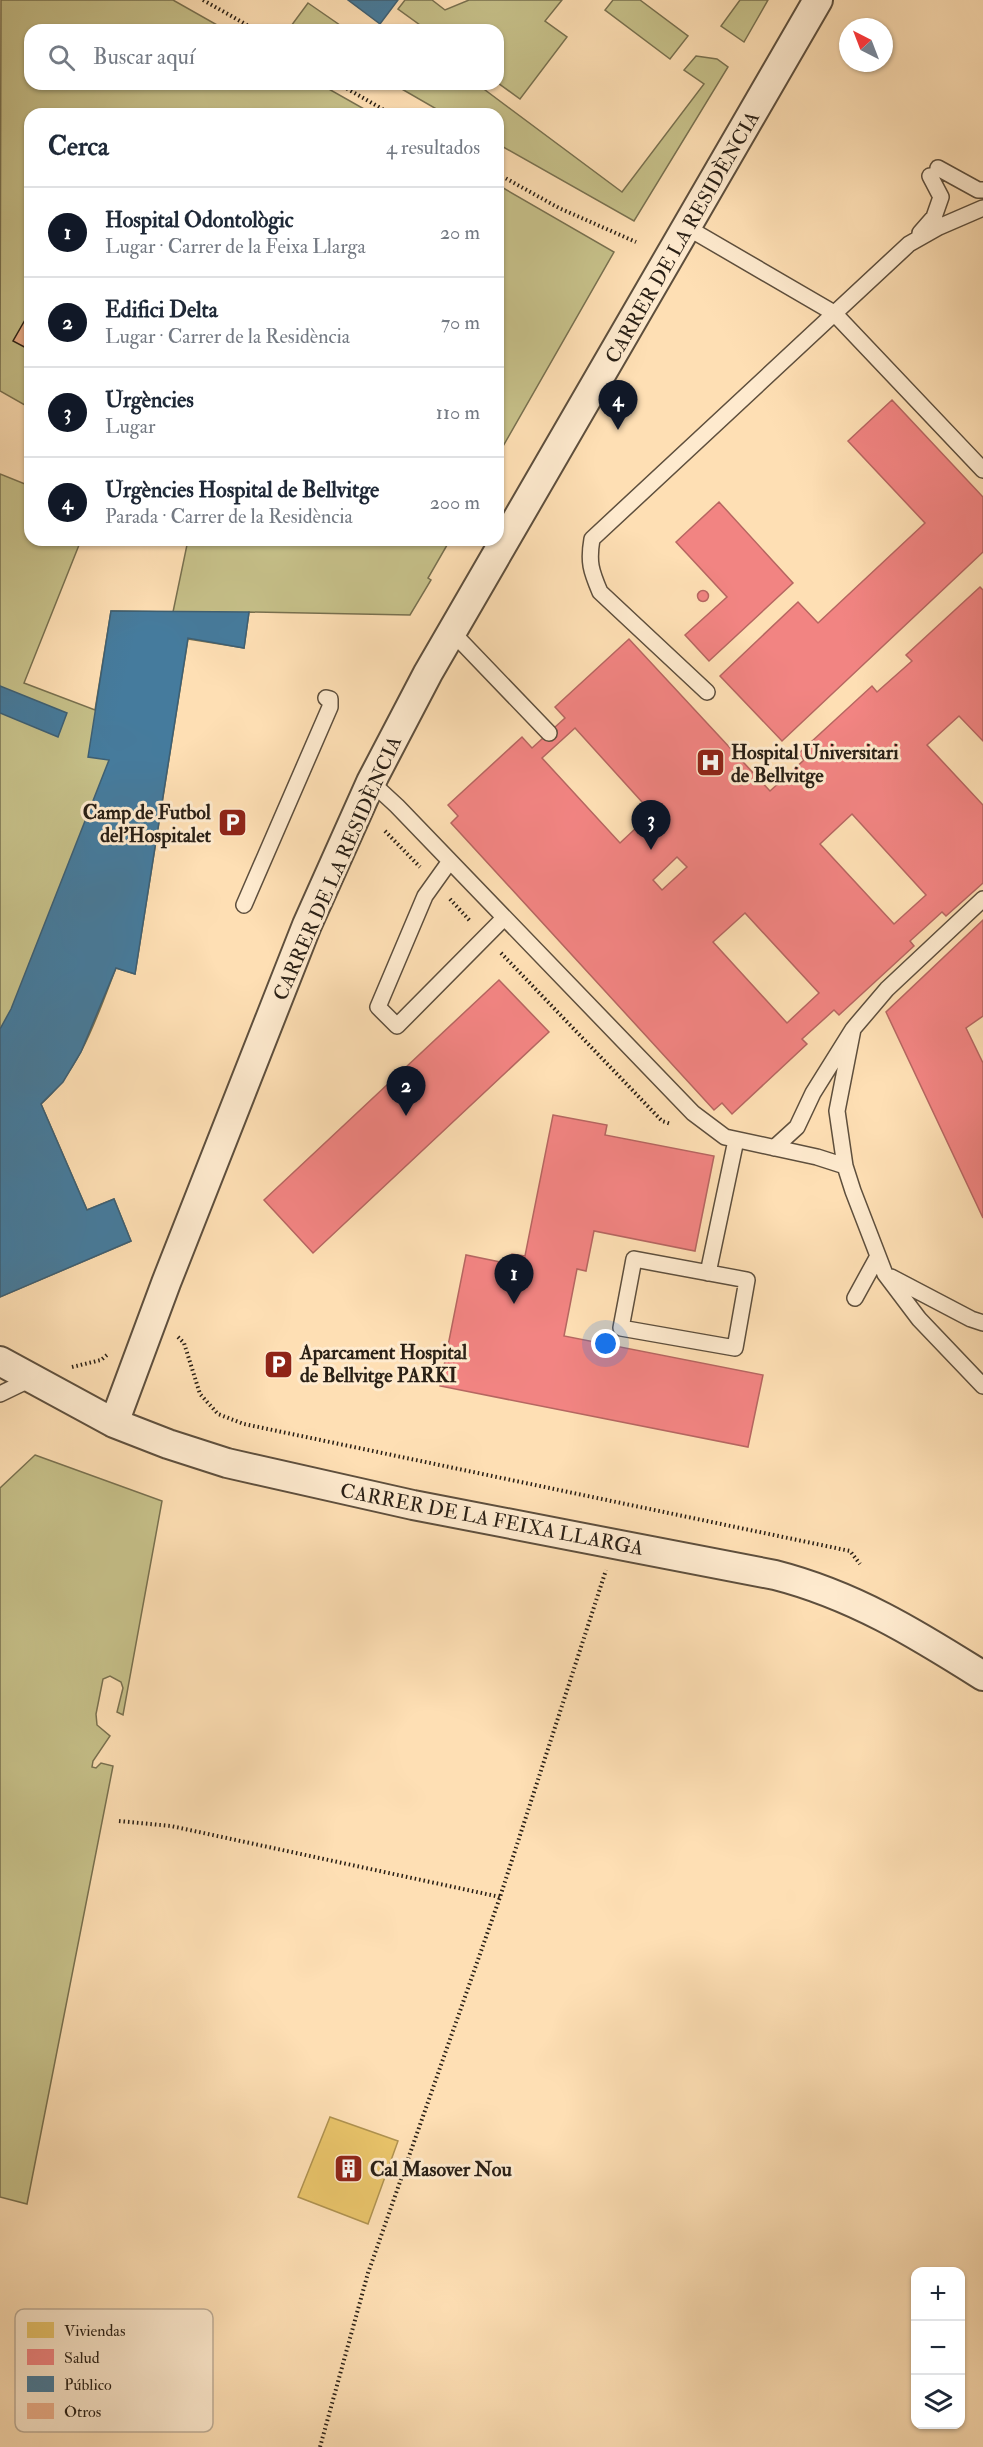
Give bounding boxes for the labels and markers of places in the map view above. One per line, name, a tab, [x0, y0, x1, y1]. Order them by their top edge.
pin: 4	[598, 380, 638, 430]
place label: Hospital Universitari de Bellvitge	[731, 740, 899, 789]
hospital icon: Hospital Universitari de Bellvitge	[694, 747, 726, 779]
place label: Camp de Futbol del'Hospitalet	[83, 800, 212, 849]
pin: 3	[632, 800, 670, 850]
parking icon: Camp de Futbol del'Hospitalet	[216, 807, 248, 839]
pin: 2	[386, 1066, 426, 1116]
pin: 1	[494, 1254, 534, 1304]
place label: Aparcament Hospital de Bellvitge PARKI	[299, 1340, 468, 1389]
parking icon: Aparcament Hospital de Bellvitge PARKI	[263, 1348, 295, 1380]
building icon: Cal Masover Nou	[333, 2153, 365, 2185]
place label: Cal Masover Nou	[370, 2157, 512, 2182]

